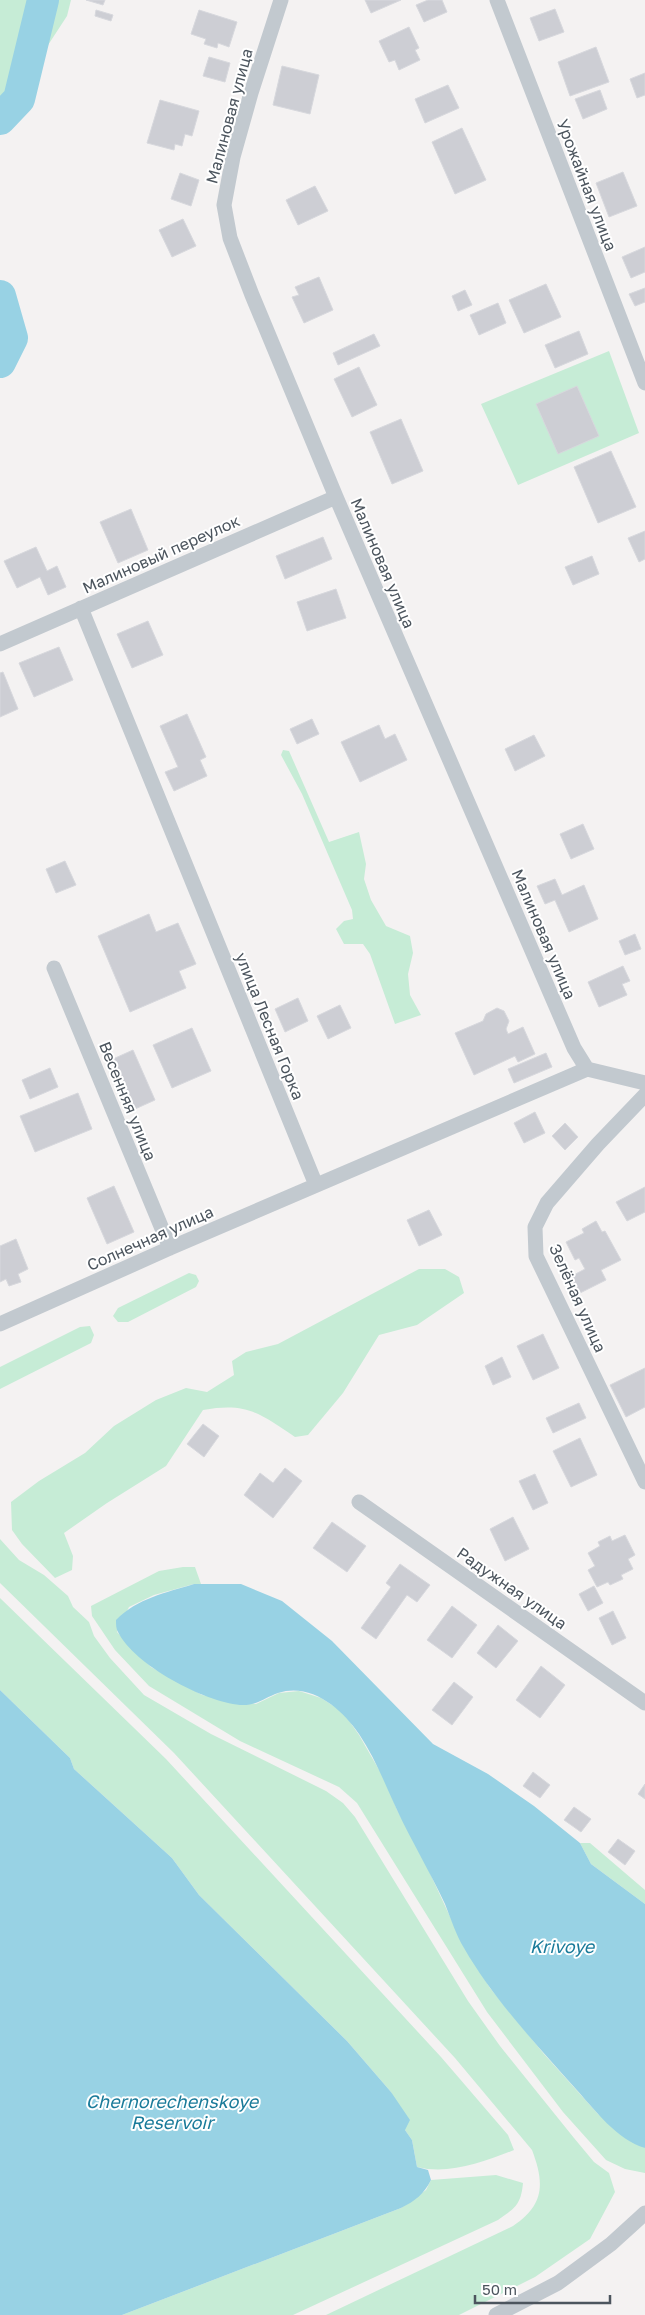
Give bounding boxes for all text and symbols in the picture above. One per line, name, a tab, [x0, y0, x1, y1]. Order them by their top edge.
street label: Малиновая улица	[201, 46, 257, 186]
street label: Урожайная улица	[553, 116, 621, 254]
street label: Малиновая улица	[347, 495, 419, 631]
street label: Малиновый переулок	[79, 510, 243, 598]
street label: Малиновая улица	[508, 866, 580, 1002]
street label: улица Лесная Горка	[231, 949, 309, 1103]
street label: Весенняя улица	[95, 1039, 161, 1163]
street label: Солнечная улица	[84, 1201, 216, 1275]
street label: Зелёная улица	[545, 1241, 611, 1355]
street label: Радужная улица	[453, 1543, 571, 1633]
water label: Krivoye	[530, 1935, 596, 1957]
water label: Chernorechenskoye Reservoir	[86, 2090, 260, 2133]
scale bar	[475, 2272, 610, 2304]
text: 50 m	[482, 2280, 517, 2298]

